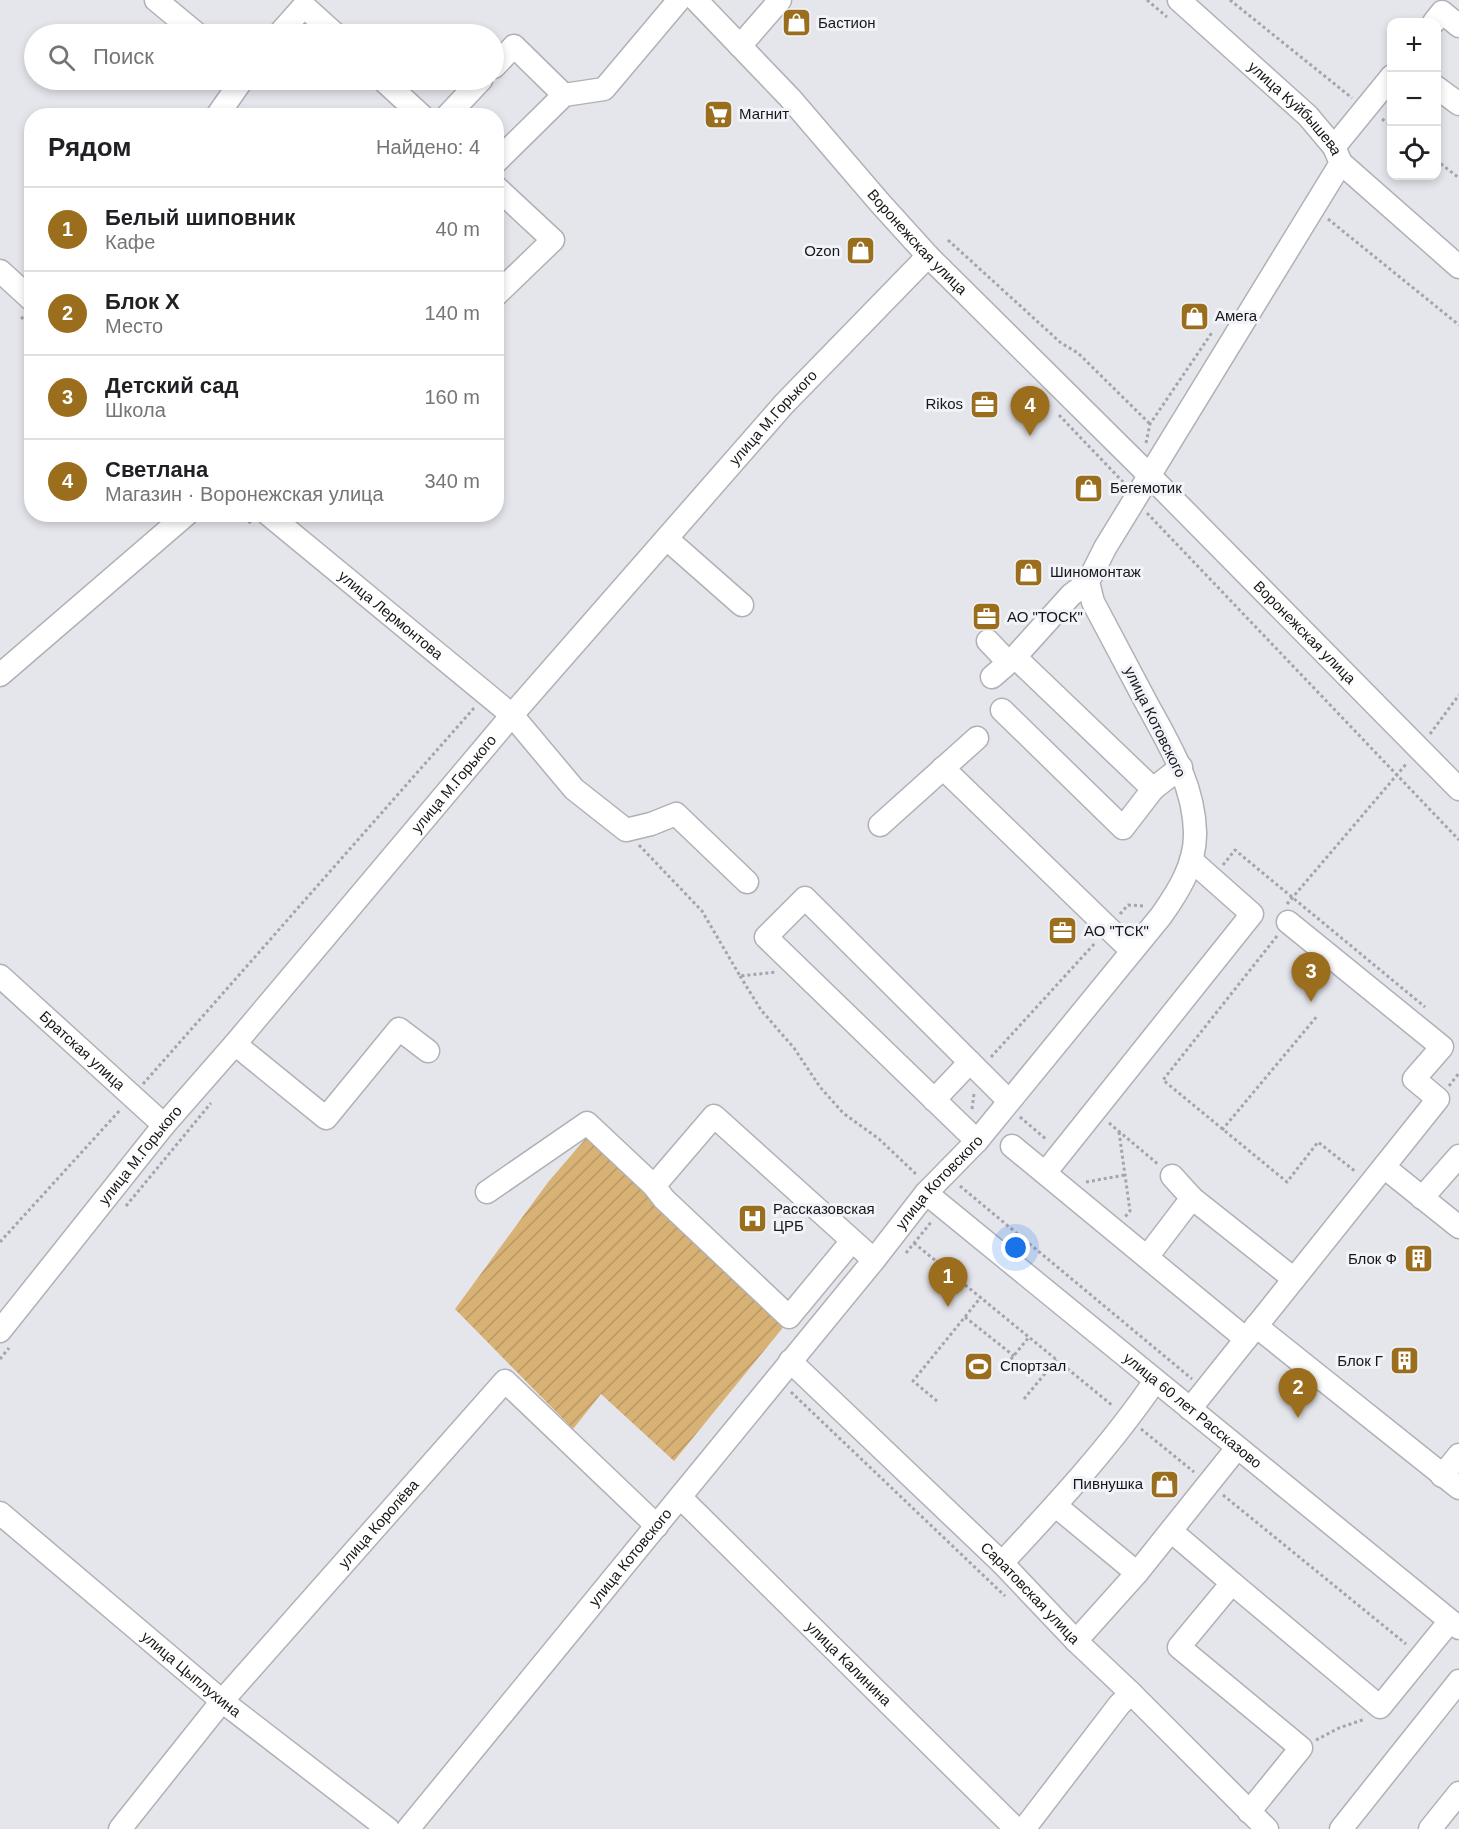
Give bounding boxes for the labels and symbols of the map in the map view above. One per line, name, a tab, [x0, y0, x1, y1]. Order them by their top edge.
shop icon: Бастион	[781, 7, 813, 39]
place label: Бастион	[818, 14, 876, 31]
street label: улица Куйбышева	[1245, 57, 1346, 158]
supermarket icon: Магнит	[702, 98, 734, 130]
place label: Магнит	[739, 105, 789, 122]
street label: Воронежская улица	[864, 186, 971, 298]
shop icon: Ozon	[845, 235, 877, 267]
place label: Ozon	[804, 242, 840, 259]
shop icon: Амега	[1178, 300, 1210, 332]
place label: Амега	[1215, 307, 1258, 324]
street label: улица М.Горького	[726, 366, 820, 468]
pin: 4	[1010, 386, 1050, 436]
office icon: Rikos	[968, 388, 1000, 420]
place label: Rikos	[925, 395, 963, 412]
shop icon: Бегемотик	[1073, 472, 1105, 504]
place label: Бегемотик	[1110, 479, 1182, 496]
shop icon: Шиномонтаж	[1013, 556, 1045, 588]
place label: Шиномонтаж	[1050, 563, 1141, 580]
street label: улица Лермонтова	[335, 567, 447, 663]
street label: Воронежская улица	[1250, 577, 1360, 688]
office icon: АО "ТОСК"	[970, 601, 1002, 633]
place label: АО "ТОСК"	[1007, 608, 1083, 625]
street label: улица Котовского	[1121, 664, 1190, 780]
street label: улица М.Горького	[408, 731, 499, 836]
office icon: АО "ТСК"	[1047, 915, 1079, 947]
place label: АО "ТСК"	[1084, 922, 1149, 939]
pin: 3	[1292, 952, 1330, 1002]
street label: Братская улица	[36, 1007, 129, 1094]
street label: улица М.Горького	[95, 1102, 185, 1208]
street label: улица Котовского	[892, 1132, 986, 1233]
place label: Рассказовская ЦРБ	[773, 1200, 875, 1234]
hospital icon: Рассказовская ЦРБ	[736, 1202, 768, 1234]
your location	[1001, 1233, 1030, 1262]
building icon: Блок Ф	[1402, 1243, 1434, 1275]
place label: Блок Ф	[1348, 1250, 1397, 1267]
pin: 1	[928, 1258, 968, 1307]
building icon: Блок Г	[1388, 1345, 1420, 1377]
street label: улица 60 лет Рассказово	[1120, 1349, 1265, 1471]
sports icon: Спортзал	[963, 1350, 995, 1382]
place label: Блок Г	[1337, 1352, 1383, 1369]
place label: Спортзал	[1000, 1357, 1066, 1374]
pin: 2	[1278, 1368, 1318, 1418]
shop icon: Пивнушка	[1148, 1468, 1180, 1500]
place label: Пивнушка	[1073, 1475, 1144, 1492]
street label: улица Королёва	[335, 1476, 422, 1571]
street label: улица Котовского	[585, 1505, 675, 1609]
street label: Саратовская улица	[977, 1538, 1084, 1648]
street label: улица Калинина	[803, 1617, 896, 1709]
street label: улица Цыплухина	[138, 1628, 245, 1721]

